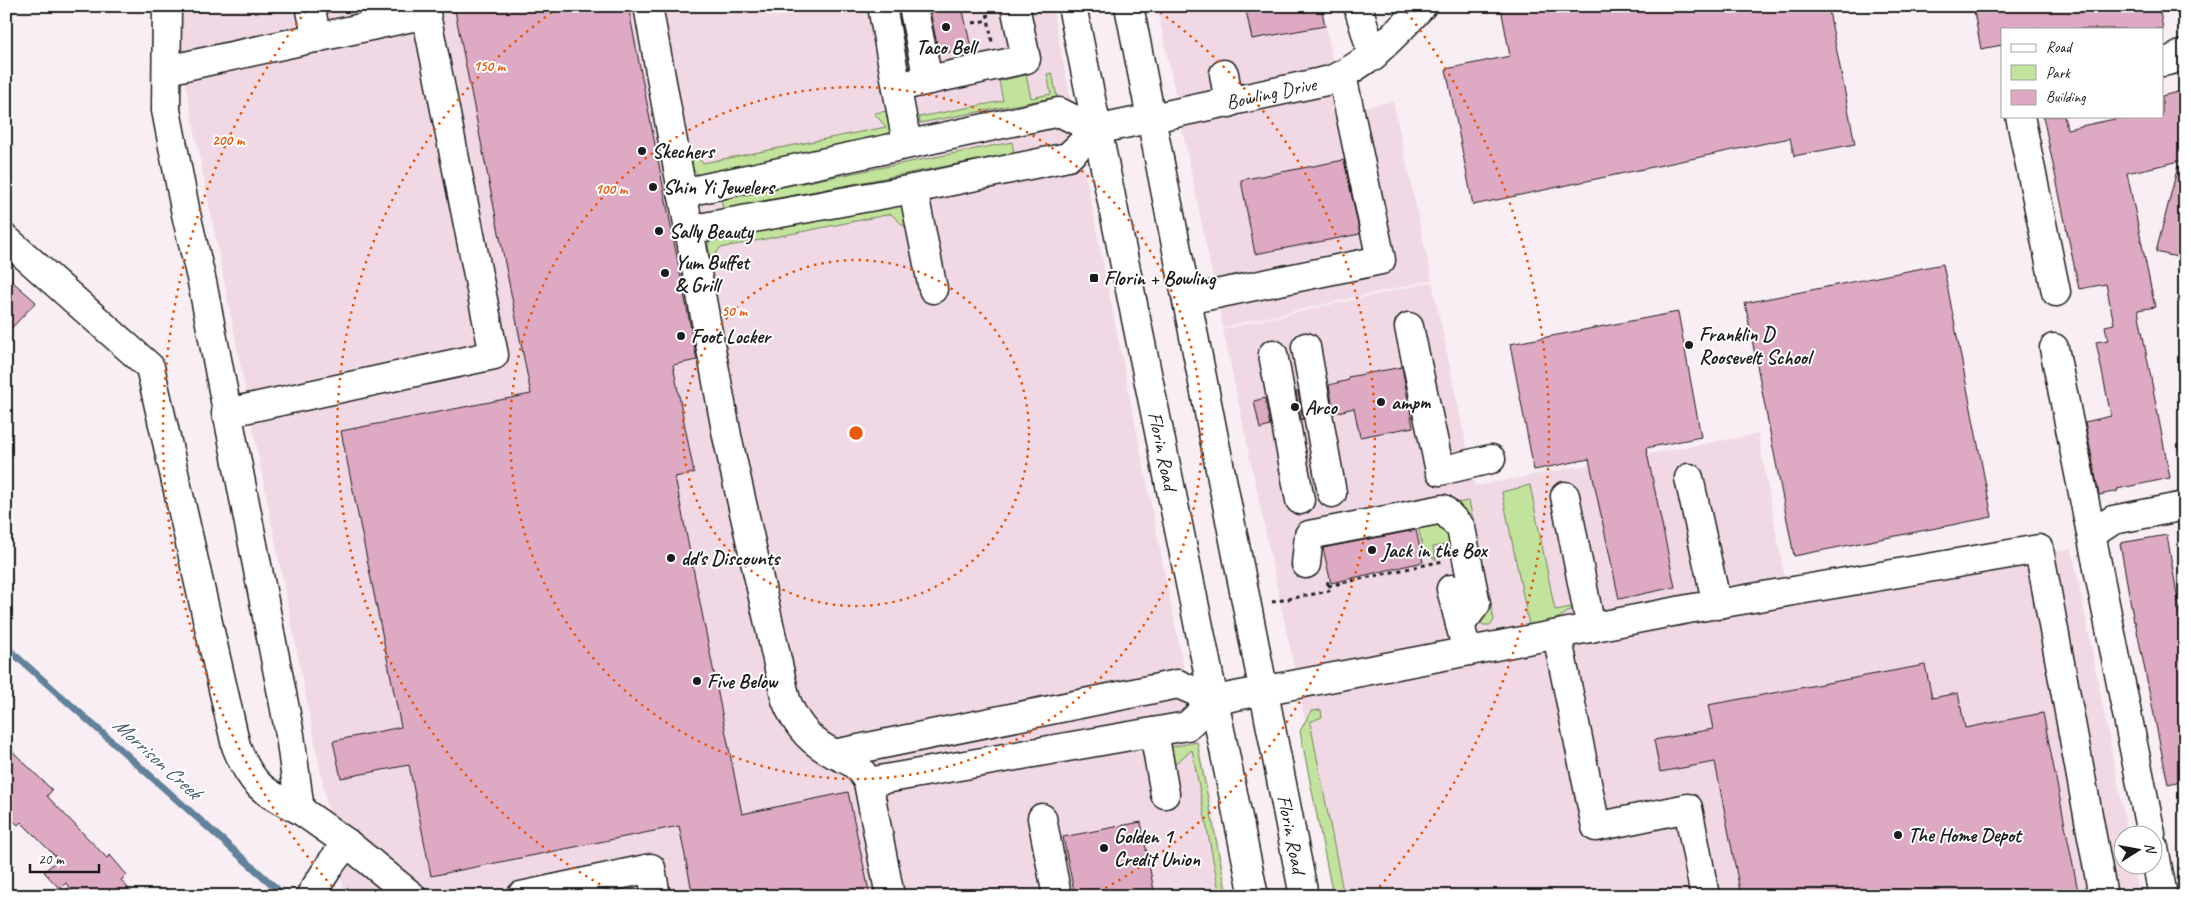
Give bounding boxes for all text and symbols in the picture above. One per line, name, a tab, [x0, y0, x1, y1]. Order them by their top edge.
marker: Taco Bell	[940, 21, 952, 33]
legend	[2001, 28, 2164, 118]
place label: Taco Bell	[916, 35, 979, 60]
text: Road	[2046, 38, 2073, 57]
text: 150 m	[473, 57, 507, 76]
text: Park	[2046, 64, 2071, 83]
street label: Bowling Drive	[1224, 71, 1320, 115]
text: Building	[2046, 88, 2086, 107]
text: 200 m	[212, 131, 246, 150]
place label: Skechers	[652, 139, 716, 164]
marker: Skechers	[636, 145, 648, 157]
place label: Shin Yi Jewelers	[663, 175, 776, 200]
text: 100 m	[595, 180, 629, 199]
marker: Shin Yi Jewelers	[647, 181, 659, 193]
place label: Sally Beauty	[669, 219, 755, 245]
marker: Sally Beauty	[653, 225, 665, 237]
place label: Yum Buffet & Grill	[675, 250, 751, 298]
place label: Florin + Bowling	[1104, 266, 1217, 291]
marker: Yum Buffet & Grill	[659, 267, 671, 279]
marker: Florin + Bowling	[1088, 272, 1100, 284]
text: 50 m	[721, 302, 748, 321]
place label: Franklin D Roosevelt School	[1699, 322, 1815, 370]
place label: Foot Locker	[691, 324, 773, 349]
marker: Foot Locker	[675, 330, 687, 342]
marker: Franklin D Roosevelt School	[1683, 339, 1695, 351]
place label: ampm	[1391, 390, 1432, 415]
place label: Arco	[1305, 395, 1338, 420]
marker: ampm	[1375, 396, 1387, 408]
marker: Arco	[1289, 401, 1301, 413]
street label: Florin Road	[1142, 410, 1183, 495]
centre of rings	[847, 424, 865, 442]
place label: Jack in the Box	[1380, 538, 1489, 563]
marker: Jack in the Box	[1366, 544, 1378, 556]
place label: dd's Discounts	[681, 546, 781, 571]
marker: dd's Discounts	[665, 552, 677, 564]
place label: Five Below	[707, 669, 779, 694]
marker: Five Below	[691, 675, 703, 687]
water label: Morrison Creek	[108, 712, 210, 807]
street label: Florin Road	[1271, 793, 1312, 878]
place label: The Home Depot	[1908, 823, 2023, 848]
place label: Golden 1 Credit Union	[1114, 824, 1201, 872]
north arrow	[2114, 824, 2164, 874]
marker: The Home Depot	[1892, 829, 1904, 841]
scale bar	[30, 842, 99, 874]
marker: Golden 1 Credit Union	[1098, 842, 1110, 854]
text: N	[2141, 842, 2160, 856]
text: 20 m	[38, 850, 65, 869]

